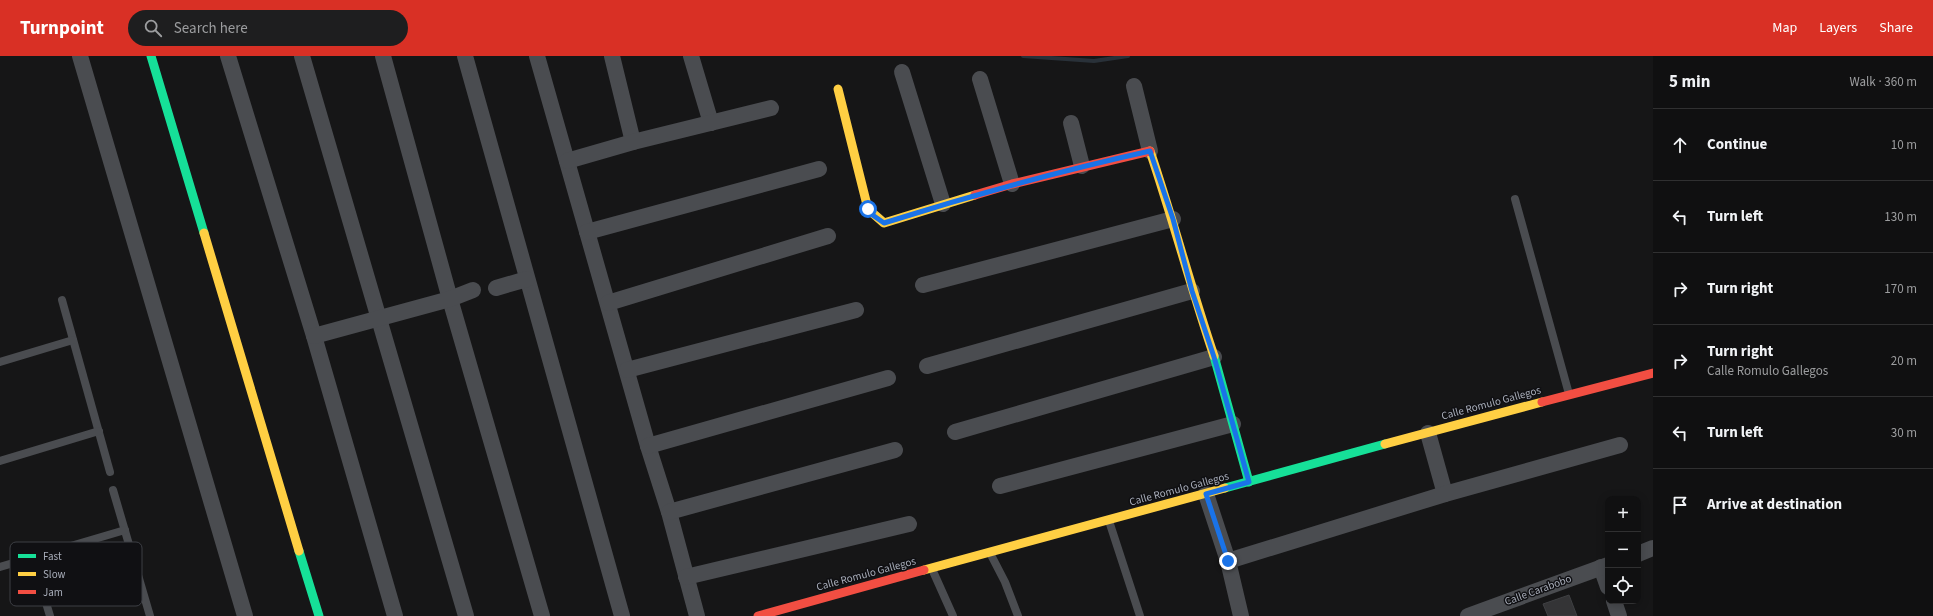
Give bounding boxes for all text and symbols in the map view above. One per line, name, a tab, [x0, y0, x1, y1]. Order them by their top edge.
search box	[128, 10, 408, 46]
text: Turnpoint	[20, 15, 104, 42]
icon: search	[142, 17, 164, 39]
text: Search here	[174, 18, 248, 39]
text: Map	[1772, 18, 1797, 38]
text: Layers	[1819, 18, 1857, 38]
text: Share	[1879, 18, 1913, 38]
text: 5 min	[1669, 70, 1710, 94]
text: Walk · 360 m	[1849, 73, 1917, 91]
icon: ahead	[1669, 134, 1691, 156]
text: Continue	[1707, 134, 1767, 155]
text: 10 m	[1891, 136, 1917, 154]
route start	[859, 200, 877, 218]
icon: left	[1669, 206, 1691, 228]
text: Turn left	[1707, 206, 1763, 227]
text: 130 m	[1884, 208, 1917, 226]
icon: right	[1669, 278, 1691, 300]
text: Turn right	[1707, 278, 1773, 299]
text: 170 m	[1884, 280, 1917, 298]
text: Turn right	[1707, 341, 1773, 362]
icon: right	[1669, 350, 1691, 372]
text: 20 m	[1891, 352, 1917, 370]
text: Calle Romulo Gallegos	[1707, 362, 1828, 380]
street label: Calle Romulo Gallegos	[1440, 382, 1543, 424]
icon: left	[1669, 422, 1691, 444]
text: Turn left	[1707, 422, 1763, 443]
text: 30 m	[1891, 424, 1917, 442]
street label: Calle Romulo Gallegos	[1128, 468, 1231, 510]
icon: arrive	[1669, 494, 1691, 516]
text: Arrive at destination	[1707, 494, 1842, 515]
map controls	[1605, 496, 1641, 604]
button: +	[1605, 496, 1641, 532]
button: −	[1605, 532, 1641, 568]
legend	[10, 542, 142, 606]
text: Fast	[43, 549, 62, 564]
route end	[1219, 552, 1237, 570]
street label: Calle Romulo Gallegos	[815, 553, 918, 595]
text: Slow	[43, 567, 66, 582]
button: locate	[1605, 568, 1641, 604]
street label: Calle Carabobo	[1502, 571, 1574, 609]
text: Jam	[43, 585, 63, 600]

